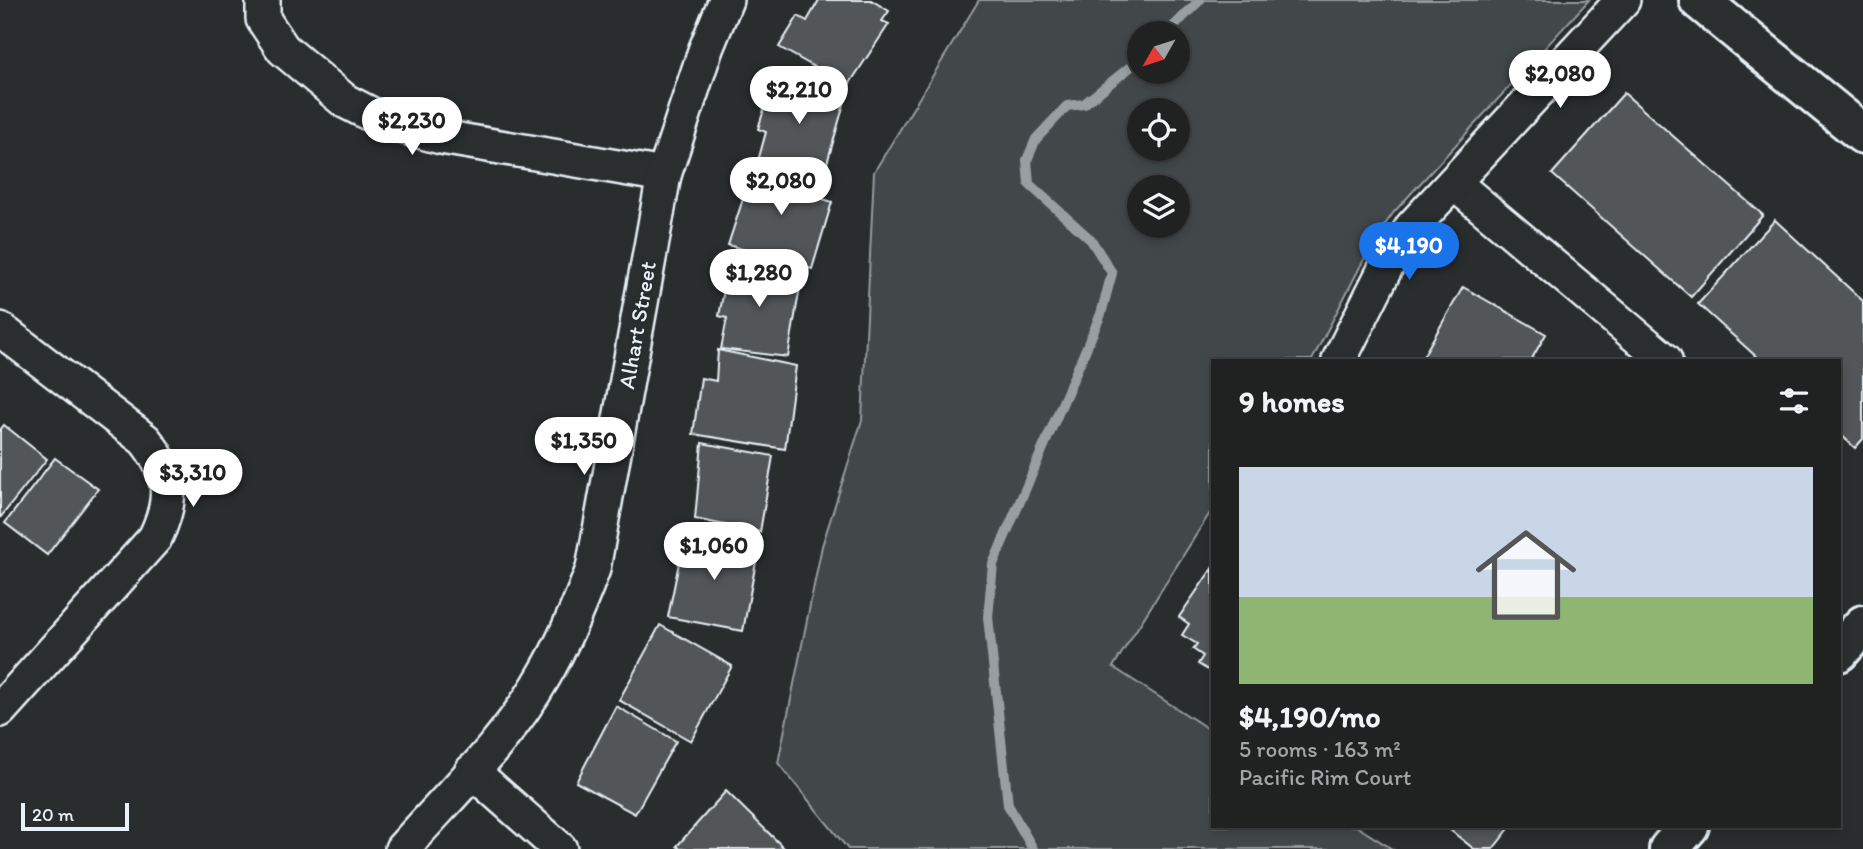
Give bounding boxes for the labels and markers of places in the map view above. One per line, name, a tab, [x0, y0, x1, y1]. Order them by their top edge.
pin: $2,080	[1503, 50, 1617, 110]
pin: $2,210	[742, 66, 856, 126]
pin: $2,230	[355, 97, 469, 157]
pin: $2,080	[724, 158, 838, 217]
pin: $4,190	[1352, 222, 1466, 282]
pin: $1,280	[702, 250, 816, 309]
pin: $1,350	[527, 418, 641, 477]
pin: $3,310	[136, 449, 250, 509]
pin: $1,060	[657, 522, 771, 582]

